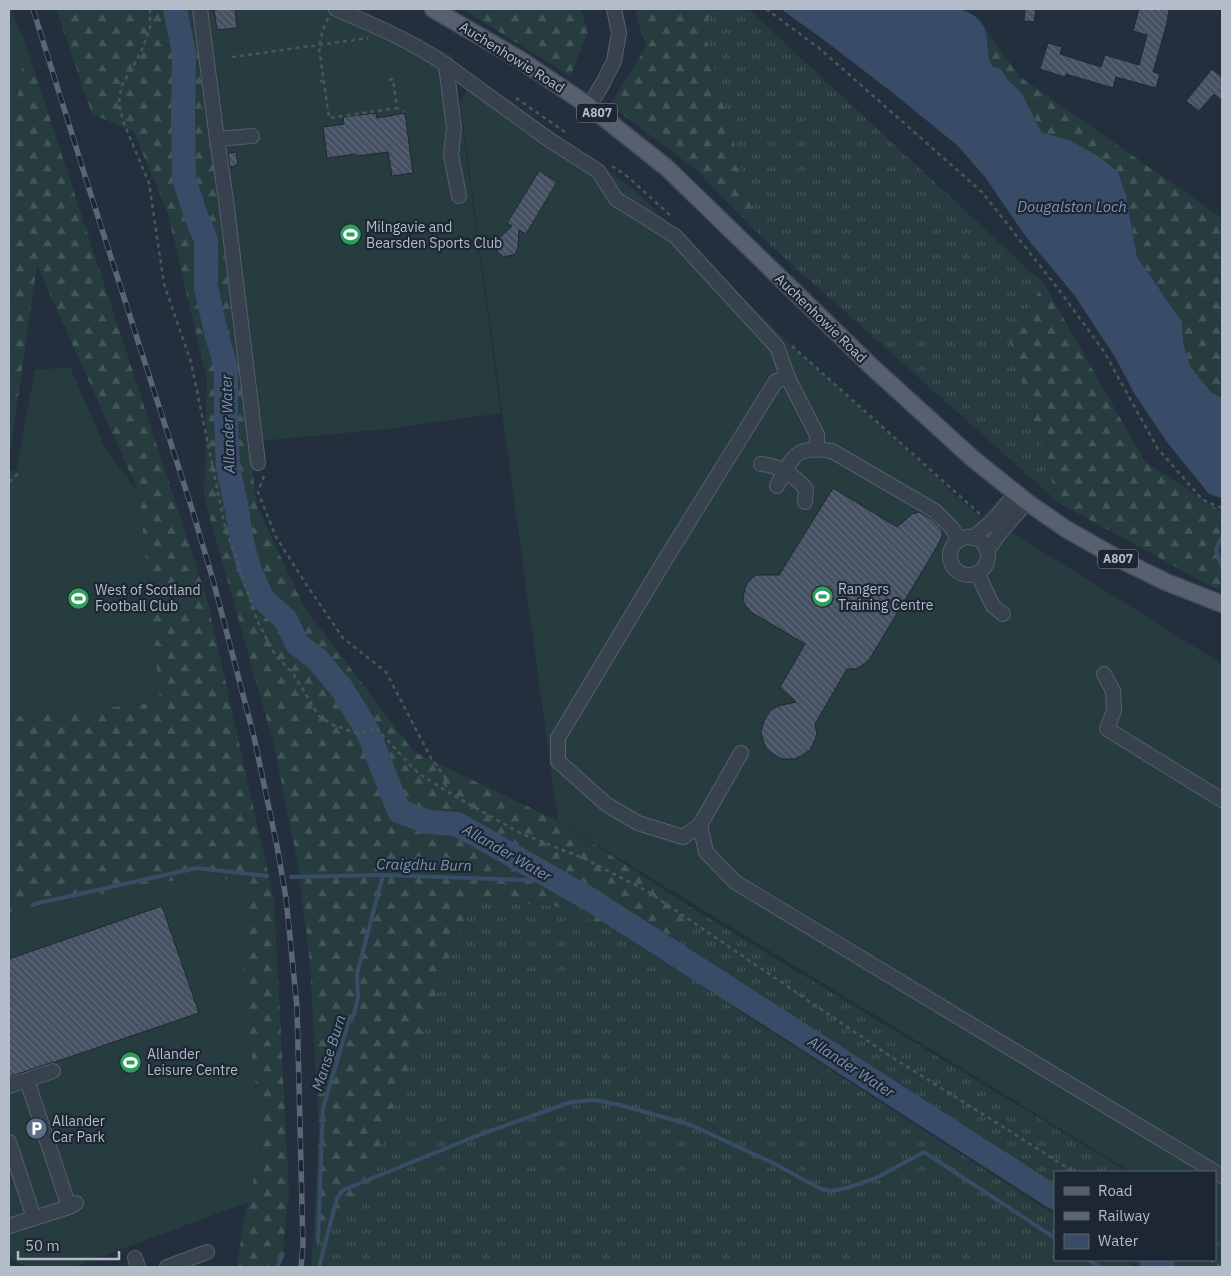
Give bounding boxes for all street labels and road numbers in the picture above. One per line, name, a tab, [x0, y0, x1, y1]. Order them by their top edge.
street label: Auchenhowie Road	[456, 17, 568, 97]
road number: A807	[577, 104, 617, 122]
street label: Auchenhowie Road	[771, 270, 871, 366]
road number: A807	[1098, 550, 1138, 568]

